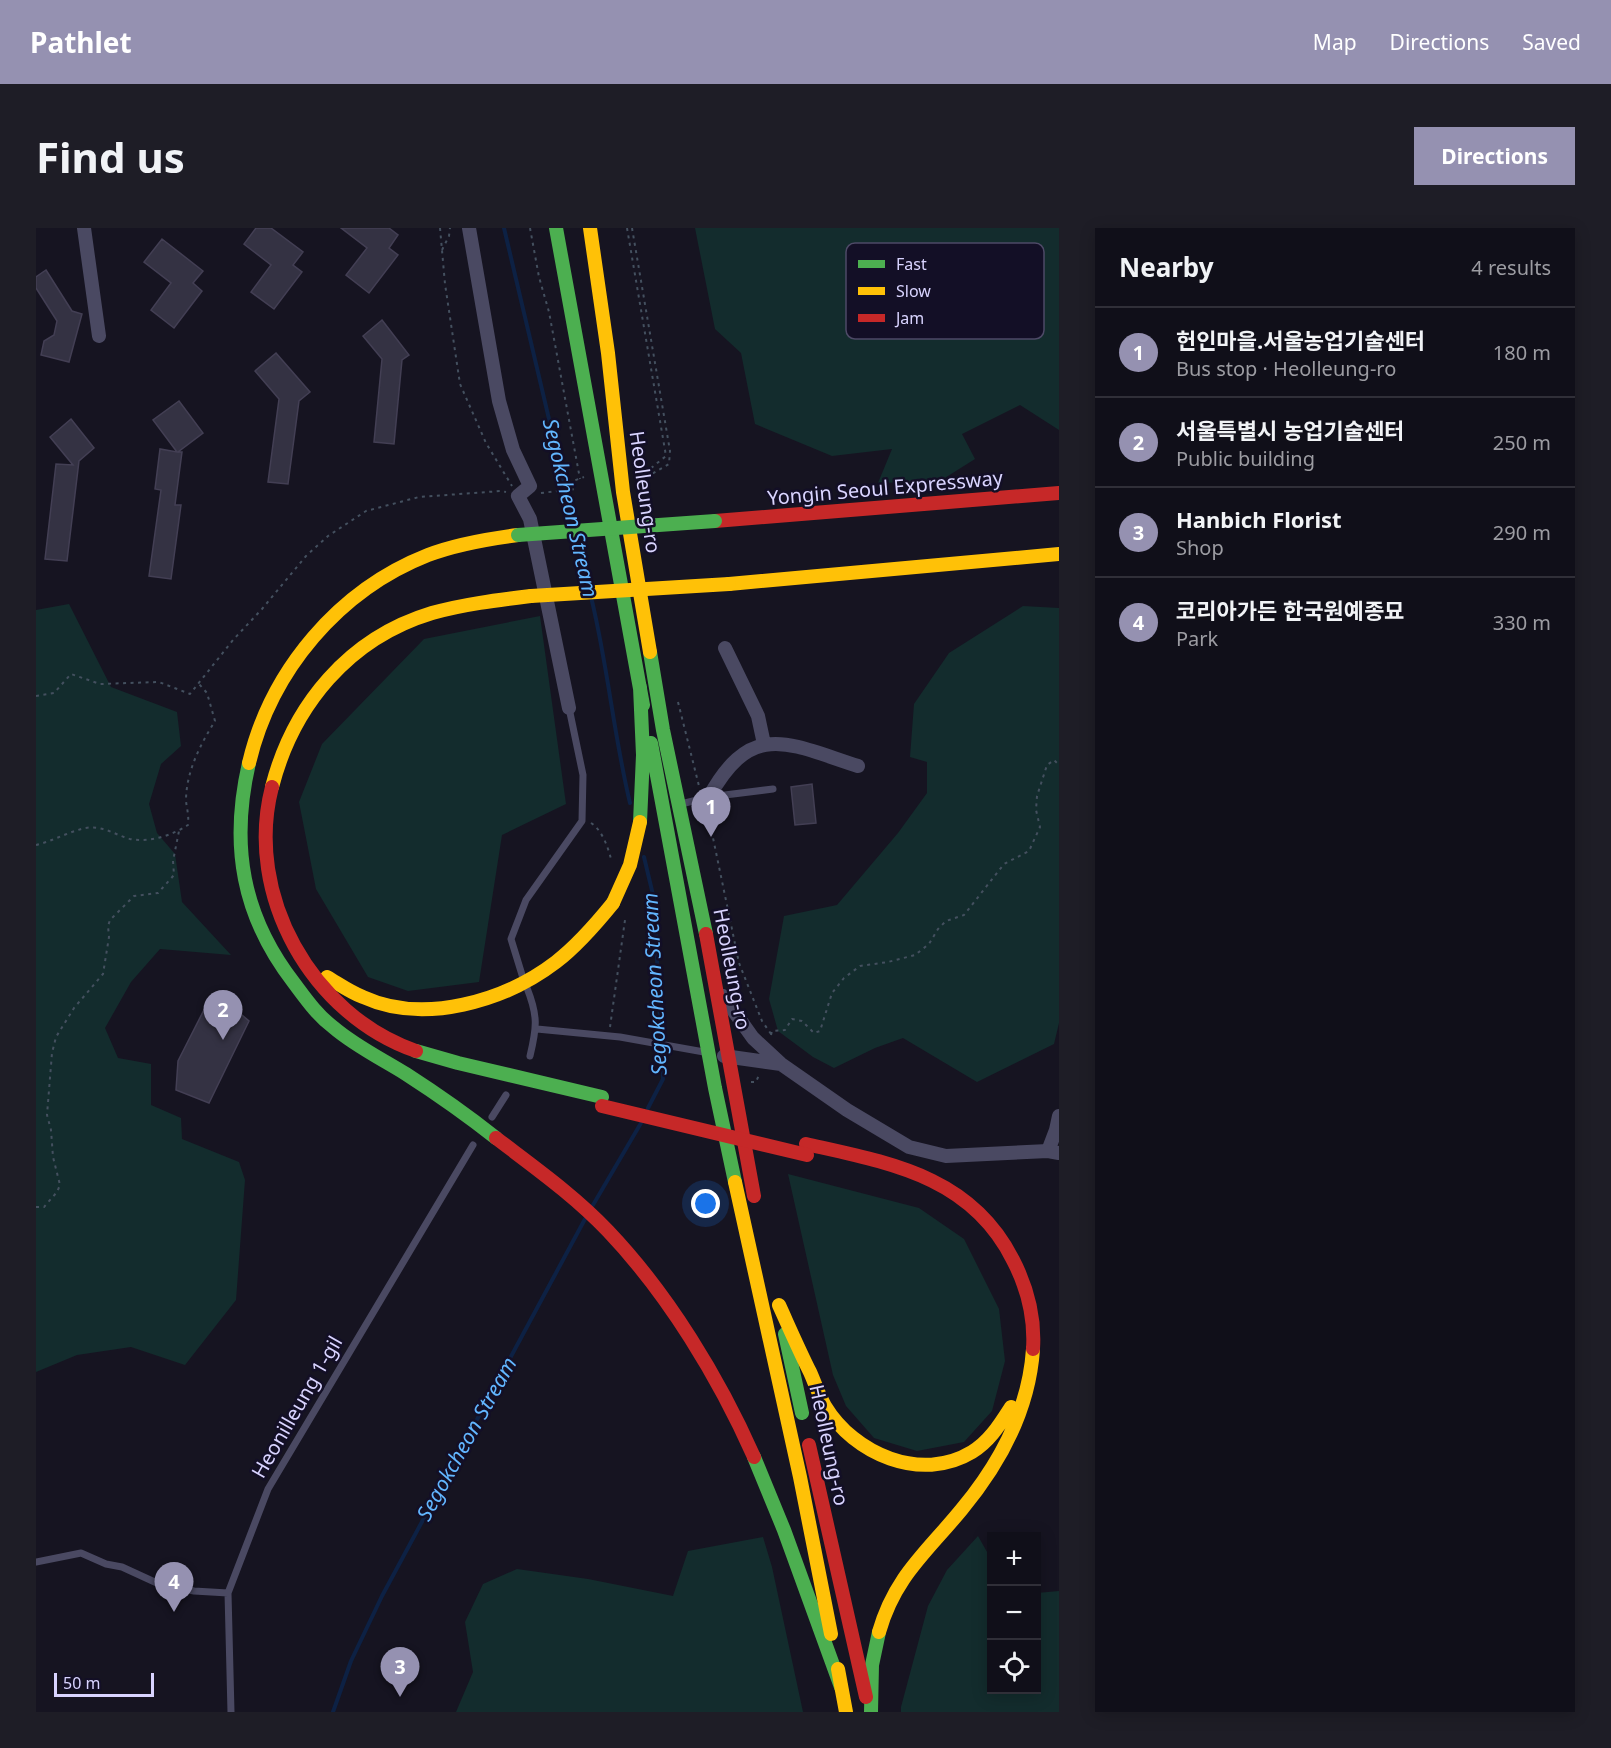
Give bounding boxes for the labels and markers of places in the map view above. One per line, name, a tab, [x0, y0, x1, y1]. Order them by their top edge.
pin: 1	[692, 788, 730, 837]
pin: 2	[204, 990, 243, 1040]
pin: 4	[154, 1562, 194, 1612]
pin: 3	[380, 1648, 420, 1697]

